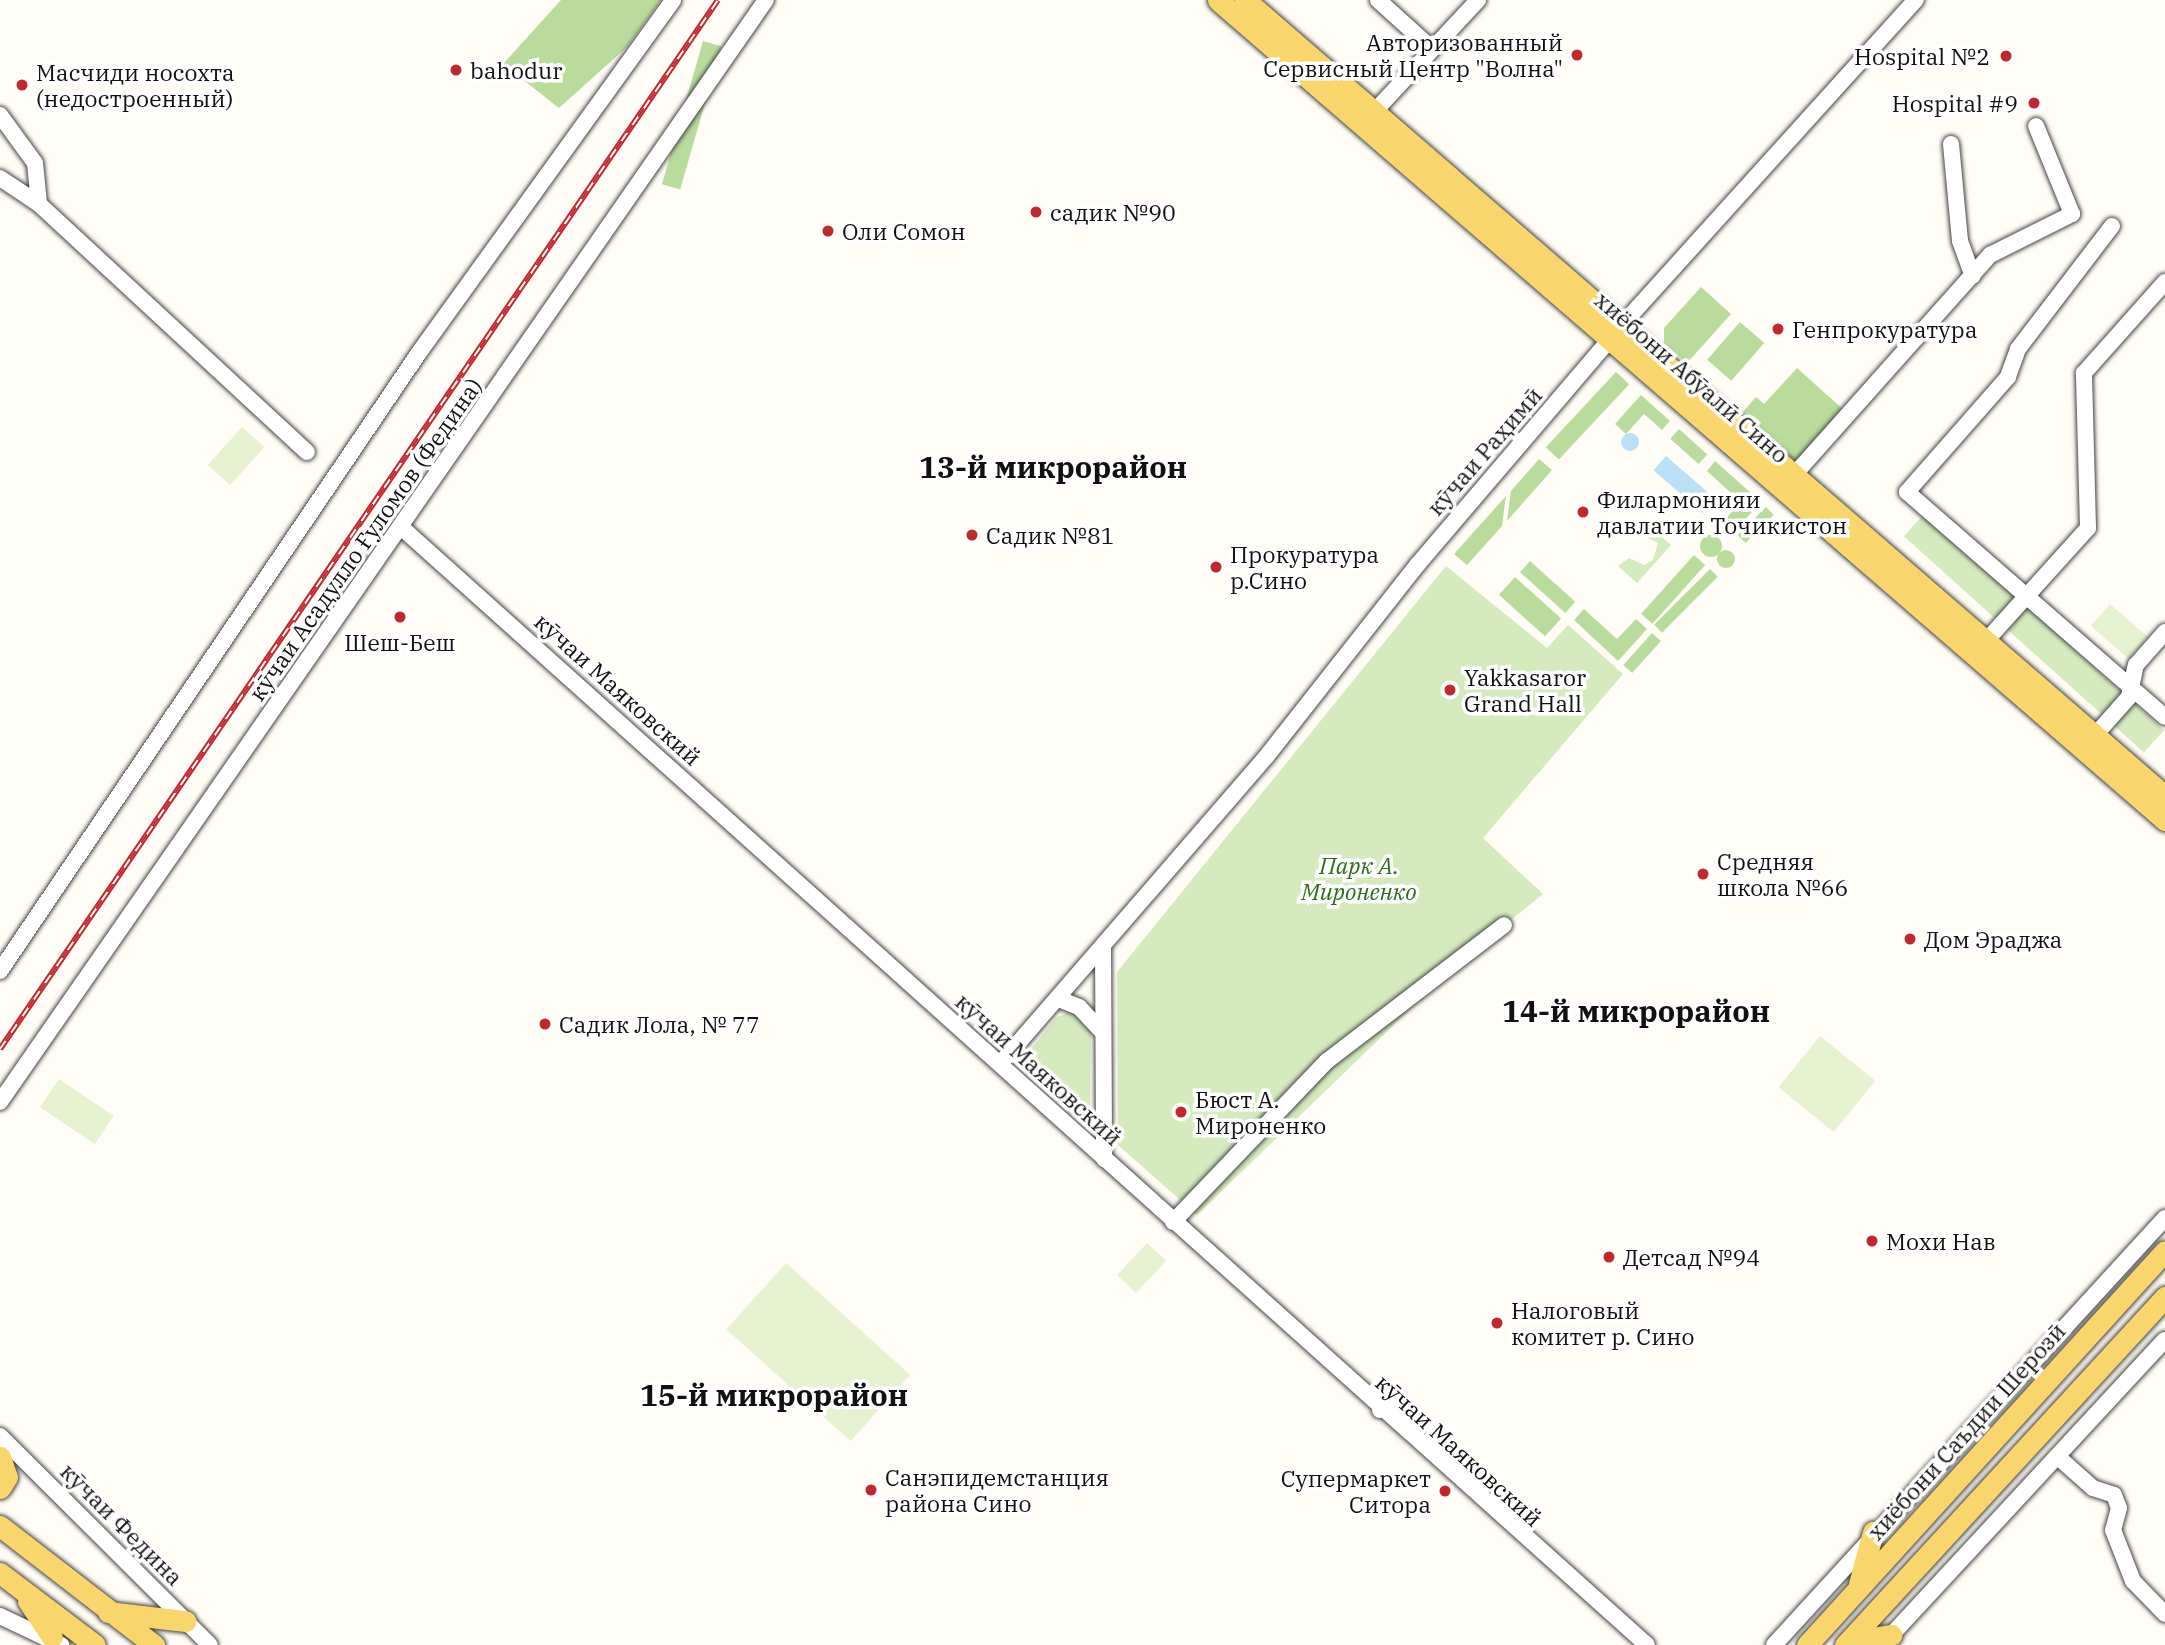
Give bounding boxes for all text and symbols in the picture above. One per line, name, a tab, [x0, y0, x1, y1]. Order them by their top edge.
place label: Авторизованный Сервисный Центр "Волна"	[1263, 28, 1563, 82]
place label: Hospital №2	[1854, 42, 1990, 70]
marker: Hospital №2	[1996, 46, 2016, 66]
marker: Авторизованный Сервисный Центр "Волна"	[1569, 47, 1585, 63]
place label: bahodur	[470, 56, 563, 84]
place label: Масчиди носохта (недостроенный)	[36, 58, 235, 112]
marker: bahodur	[448, 62, 464, 78]
marker: Масчиди носохта (недостроенный)	[14, 77, 30, 93]
place label: Hospital #9	[1892, 89, 2018, 117]
marker: Hospital #9	[2024, 93, 2044, 113]
place label: садик №90	[1050, 198, 1176, 226]
marker: садик №90	[1028, 204, 1044, 220]
place label: Оли Сомон	[842, 217, 966, 245]
marker: Оли Сомон	[820, 223, 836, 239]
street label: хиёбони Абӯалӣ Сино	[1590, 286, 1794, 468]
place label: Генпрокуратура	[1792, 315, 1977, 343]
marker: Генпрокуратура	[1770, 321, 1786, 337]
street label: кӯчаи Асадулло Ғуломов (Федина)	[242, 372, 488, 706]
street label: кӯчаи Раҳимӣ	[1421, 381, 1547, 521]
district label: 13-й микрорайон	[919, 449, 1187, 485]
place label: Филармонияи давлатии Точикистон	[1597, 485, 1847, 539]
marker: Филармонияи давлатии Точикистон	[1575, 504, 1591, 520]
place label: Садик №81	[986, 521, 1115, 549]
marker: Садик №81	[964, 527, 980, 543]
place label: Прокуратура р.Сино	[1230, 540, 1379, 594]
marker: Прокуратура р.Сино	[1208, 559, 1224, 575]
street label: кӯчаи Маяковский	[529, 607, 707, 771]
marker: Шеш-Беш	[392, 609, 408, 625]
place label: Шеш-Беш	[344, 628, 456, 656]
place label: Yakkasaror Grand Hall	[1464, 663, 1586, 717]
marker: Yakkasaror Grand Hall	[1442, 682, 1458, 698]
place label: Средняя школа №66	[1717, 847, 1848, 901]
park label: Парк А. Мироненко	[1301, 851, 1417, 905]
marker: Средняя школа №66	[1695, 866, 1711, 882]
place label: Дом Эраджа	[1924, 925, 2062, 953]
marker: Дом Эраджа	[1902, 931, 1918, 947]
street label: кӯчаи Маяковский	[950, 987, 1128, 1151]
district label: 14-й микрорайон	[1502, 993, 1770, 1029]
place label: Садик Лола, № 77	[559, 1010, 760, 1038]
marker: Садик Лола, № 77	[537, 1016, 553, 1032]
place label: Бюст А. Мироненко	[1195, 1085, 1326, 1139]
marker: Бюст А. Мироненко	[1173, 1104, 1189, 1120]
place label: Мохи Нав	[1886, 1227, 1996, 1255]
marker: Мохи Нав	[1864, 1233, 1880, 1249]
place label: Детсад №94	[1623, 1243, 1760, 1271]
marker: Детсад №94	[1601, 1249, 1617, 1265]
place label: Налоговый комитет р. Сино	[1511, 1296, 1694, 1350]
marker: Налоговый комитет р. Сино	[1489, 1315, 1505, 1331]
street label: хиёбони Саъдии Шерозӣ	[1861, 1317, 2071, 1545]
street label: кӯчаи Маяковский	[1370, 1368, 1548, 1532]
district label: 15-й микрорайон	[640, 1377, 908, 1413]
street label: кӯчаи Федина	[55, 1457, 189, 1591]
place label: Санэпидемстанция района Сино	[885, 1463, 1109, 1517]
place label: Супермаркет Ситора	[1281, 1464, 1431, 1518]
marker: Санэпидемстанция района Сино	[863, 1482, 879, 1498]
marker: Супермаркет Ситора	[1437, 1483, 1453, 1499]

